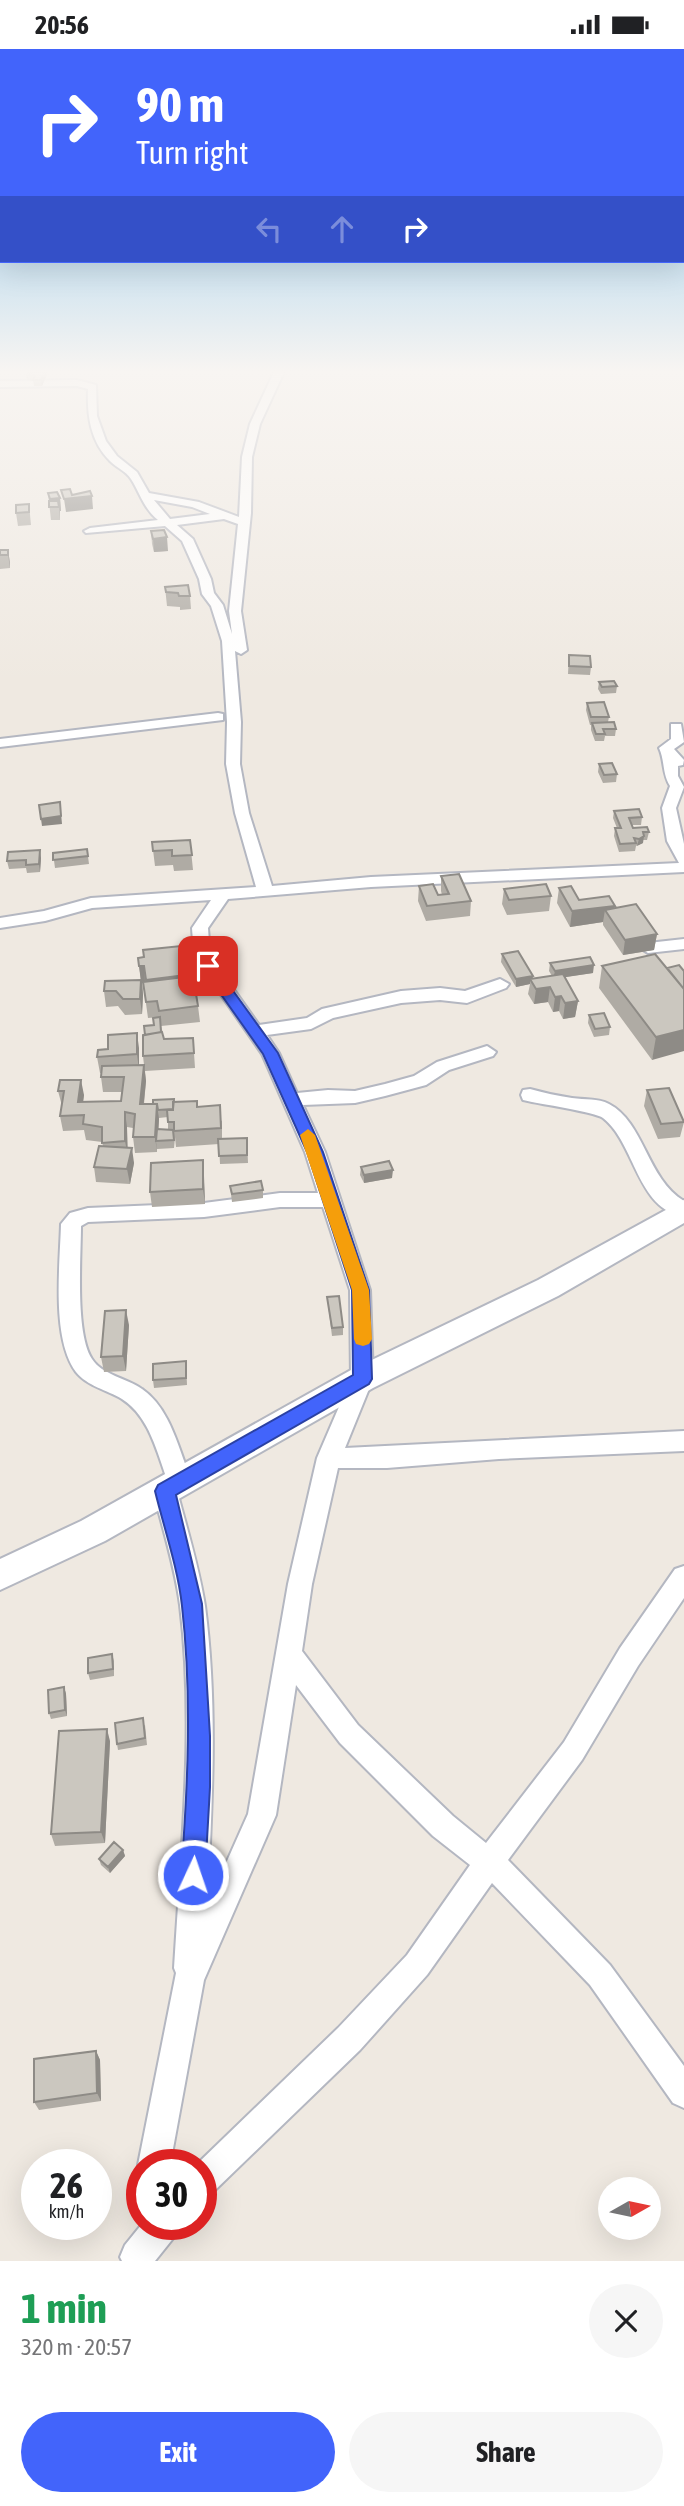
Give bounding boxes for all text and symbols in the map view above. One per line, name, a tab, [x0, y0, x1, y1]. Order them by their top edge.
text: 20:56	[35, 10, 89, 40]
text: 90 m	[136, 76, 224, 132]
icon: right	[21, 77, 112, 168]
text: Turn right	[136, 134, 249, 171]
icon: left	[250, 210, 288, 248]
icon: ahead	[323, 210, 361, 248]
icon: right	[396, 210, 434, 248]
pin	[178, 936, 238, 996]
icon: arrive	[189, 947, 227, 985]
position arrow	[156, 1838, 230, 1912]
speed limit sign: 30	[126, 2149, 217, 2240]
text: 26	[50, 2165, 83, 2205]
north arrow	[598, 2177, 662, 2240]
map controls	[598, 2177, 661, 2240]
text: km/h	[49, 2201, 84, 2222]
text: 1 min	[21, 2284, 107, 2332]
button: close	[589, 2284, 663, 2358]
text: 320 m · 20:57	[21, 2334, 132, 2360]
button: Exit	[21, 2412, 335, 2492]
button: Share	[349, 2412, 663, 2492]

